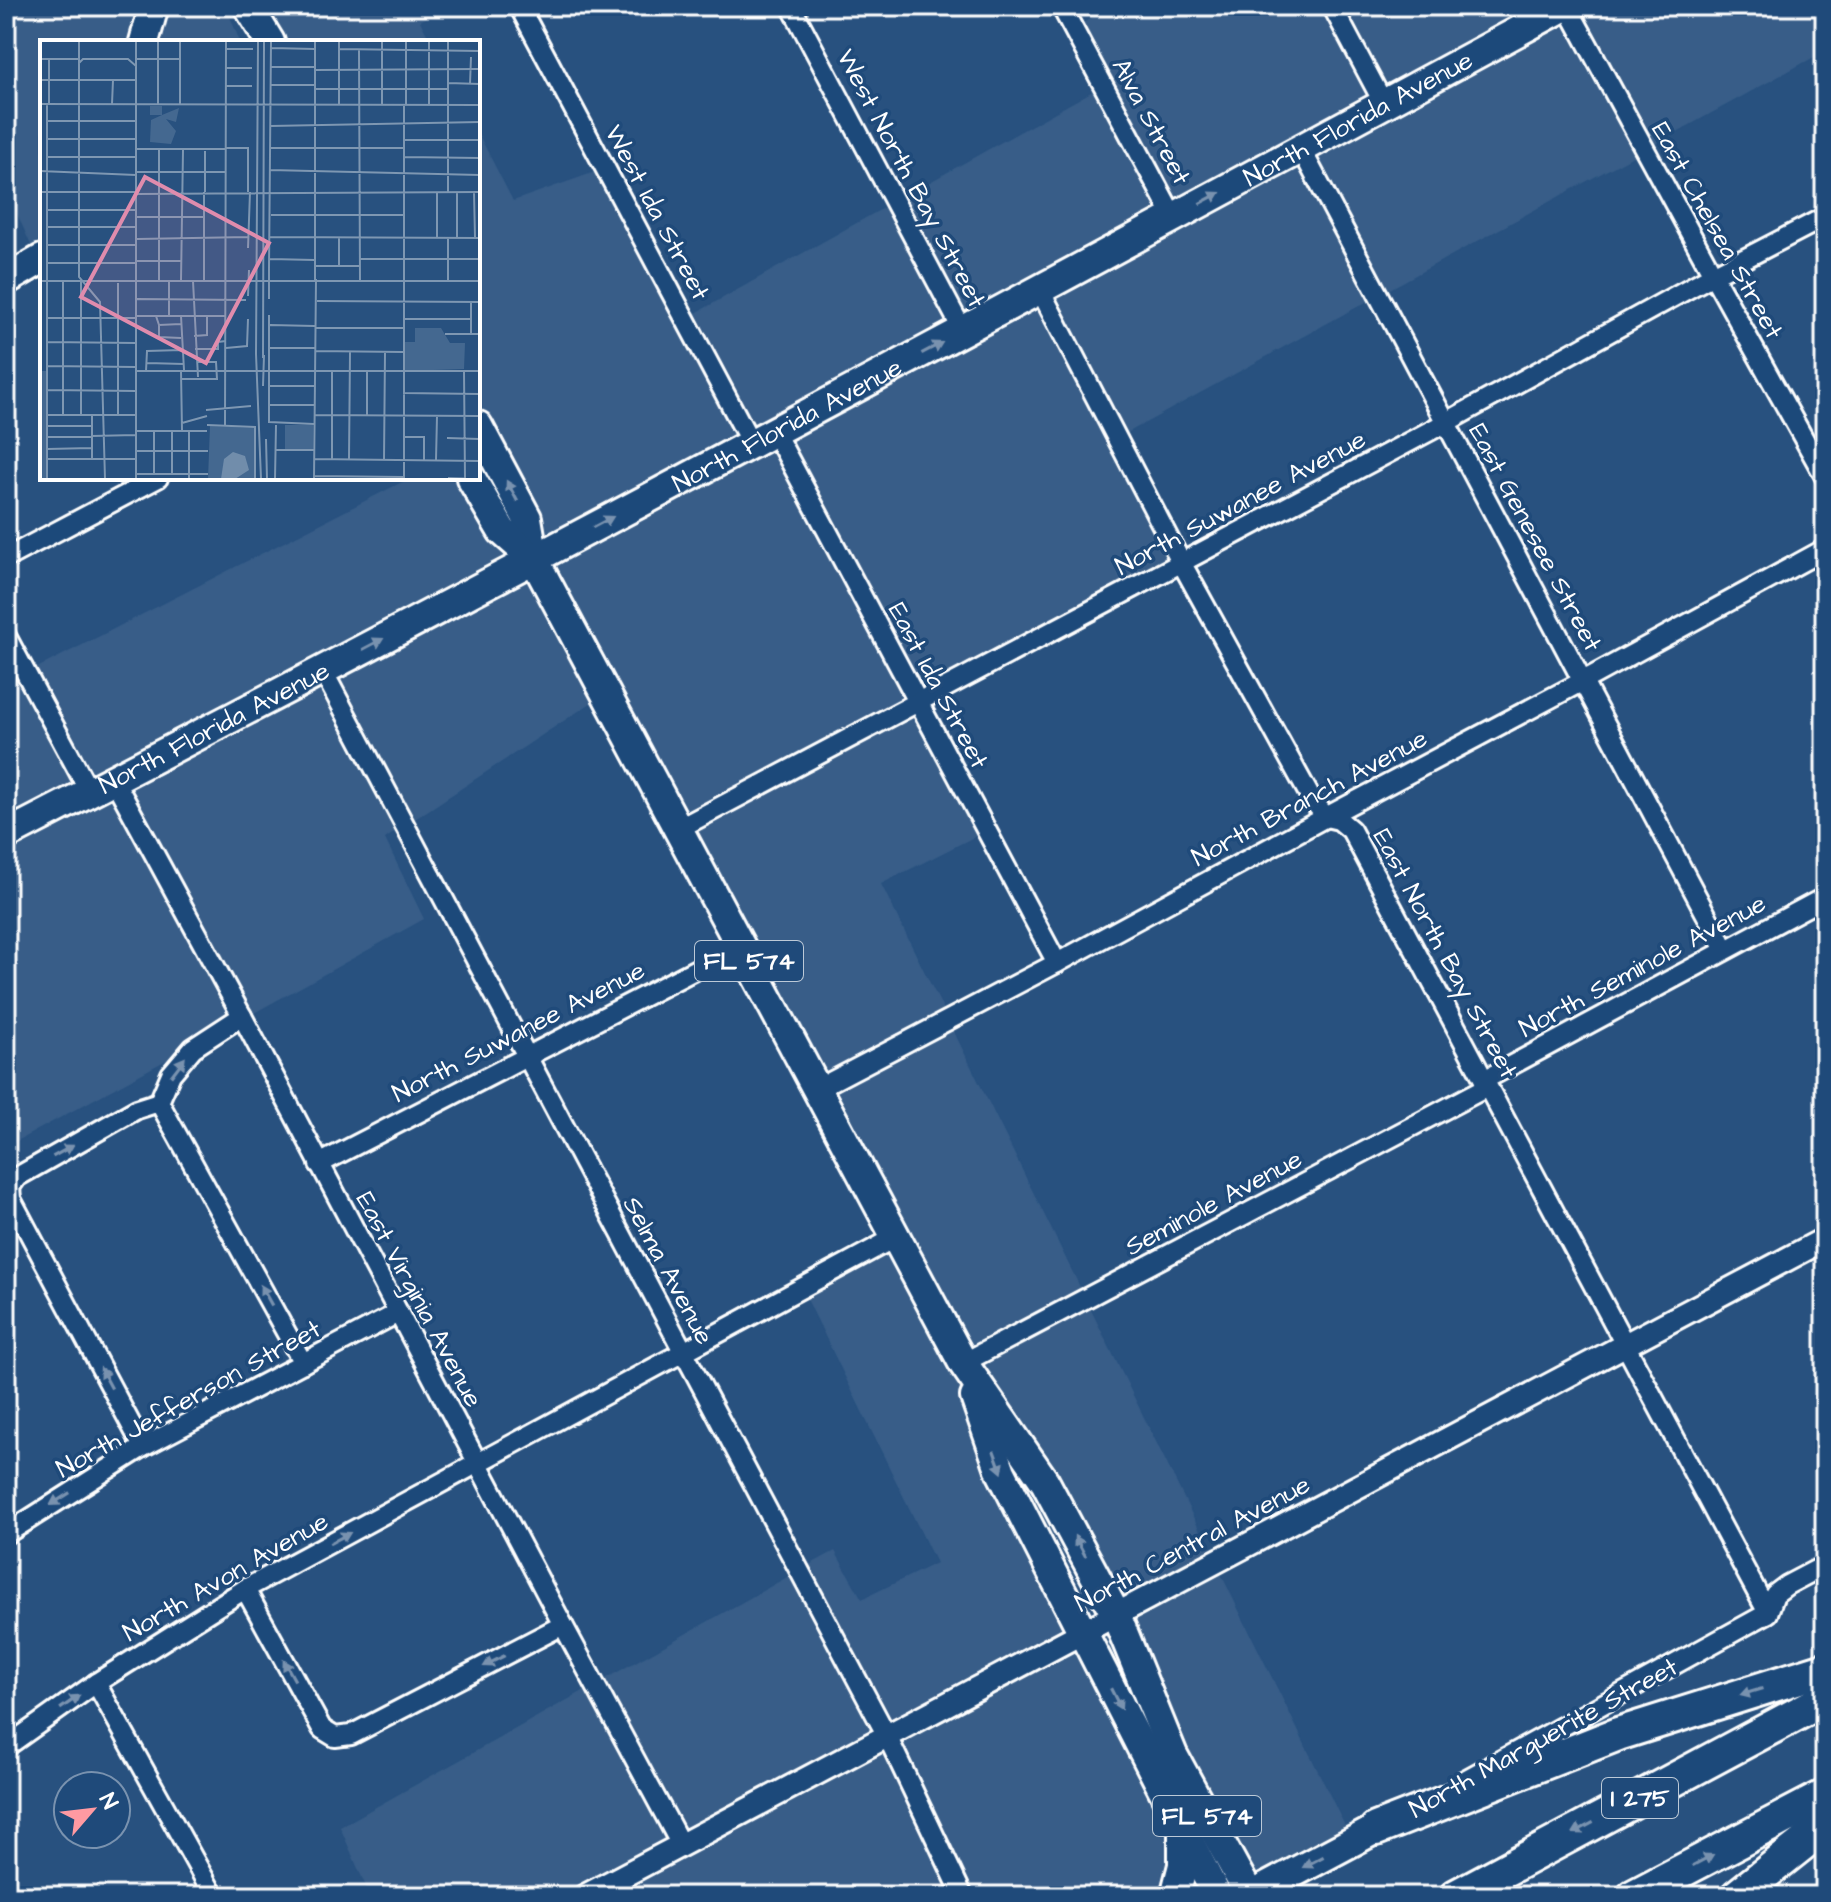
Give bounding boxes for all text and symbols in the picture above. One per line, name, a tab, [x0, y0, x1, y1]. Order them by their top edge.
inset map	[40, 40, 480, 480]
street label: North Florida Avenue	[1237, 42, 1479, 196]
street label: West North Bay Street	[826, 43, 995, 315]
street label: Alva Street	[1103, 52, 1200, 191]
street label: East Chelsea Street	[1642, 115, 1792, 346]
street label: West Ida Street	[596, 119, 719, 307]
one-way arrow	[1199, 191, 1221, 205]
one-way arrow	[920, 341, 943, 354]
street label: North Florida Avenue	[666, 350, 909, 502]
street label: East Genesee Street	[1460, 417, 1611, 658]
street label: North Suwanee Avenue	[1109, 421, 1372, 584]
one-way arrow	[505, 479, 519, 502]
one-way arrow	[592, 516, 614, 530]
street label: East Ida Street	[879, 596, 997, 775]
one-way arrow	[362, 638, 385, 651]
street label: North Florida Avenue	[92, 653, 336, 803]
street label: North Branch Avenue	[1185, 720, 1434, 875]
street label: East North Bay Street	[1362, 822, 1527, 1086]
street label: North Seminole Avenue	[1513, 886, 1772, 1046]
road number: FL 574	[695, 941, 803, 981]
street label: North Suwanee Avenue	[386, 952, 651, 1111]
one-way arrow	[169, 1057, 185, 1078]
street label: Seminole Avenue	[1119, 1141, 1308, 1265]
one-way arrow	[52, 1144, 74, 1158]
street label: East Virginia Avenue	[345, 1185, 491, 1415]
street label: Selma Avenue	[614, 1190, 722, 1351]
one-way arrow	[259, 1283, 272, 1306]
street label: North Jefferson Street	[50, 1311, 328, 1487]
one-way arrow	[100, 1367, 114, 1389]
one-way arrow	[992, 1450, 1004, 1474]
street label: North Central Avenue	[1069, 1467, 1316, 1621]
one-way arrow	[49, 1492, 71, 1506]
street label: North Avon Avenue	[116, 1503, 335, 1650]
one-way arrow	[328, 1532, 351, 1545]
one-way arrow	[1073, 1535, 1086, 1558]
street label: North Marguerite Street	[1403, 1649, 1686, 1829]
one-way arrow	[482, 1655, 505, 1668]
one-way arrow	[282, 1658, 296, 1681]
one-way arrow	[1738, 1687, 1762, 1699]
one-way arrow	[1109, 1688, 1122, 1711]
one-way arrow	[59, 1695, 80, 1710]
north arrow	[52, 1770, 132, 1850]
road number: I 275	[1602, 1778, 1678, 1818]
text: N	[91, 1788, 125, 1815]
road number: FL 574	[1153, 1796, 1261, 1836]
one-way arrow	[1572, 1822, 1595, 1835]
one-way arrow	[1691, 1853, 1714, 1866]
one-way arrow	[1302, 1856, 1325, 1869]

